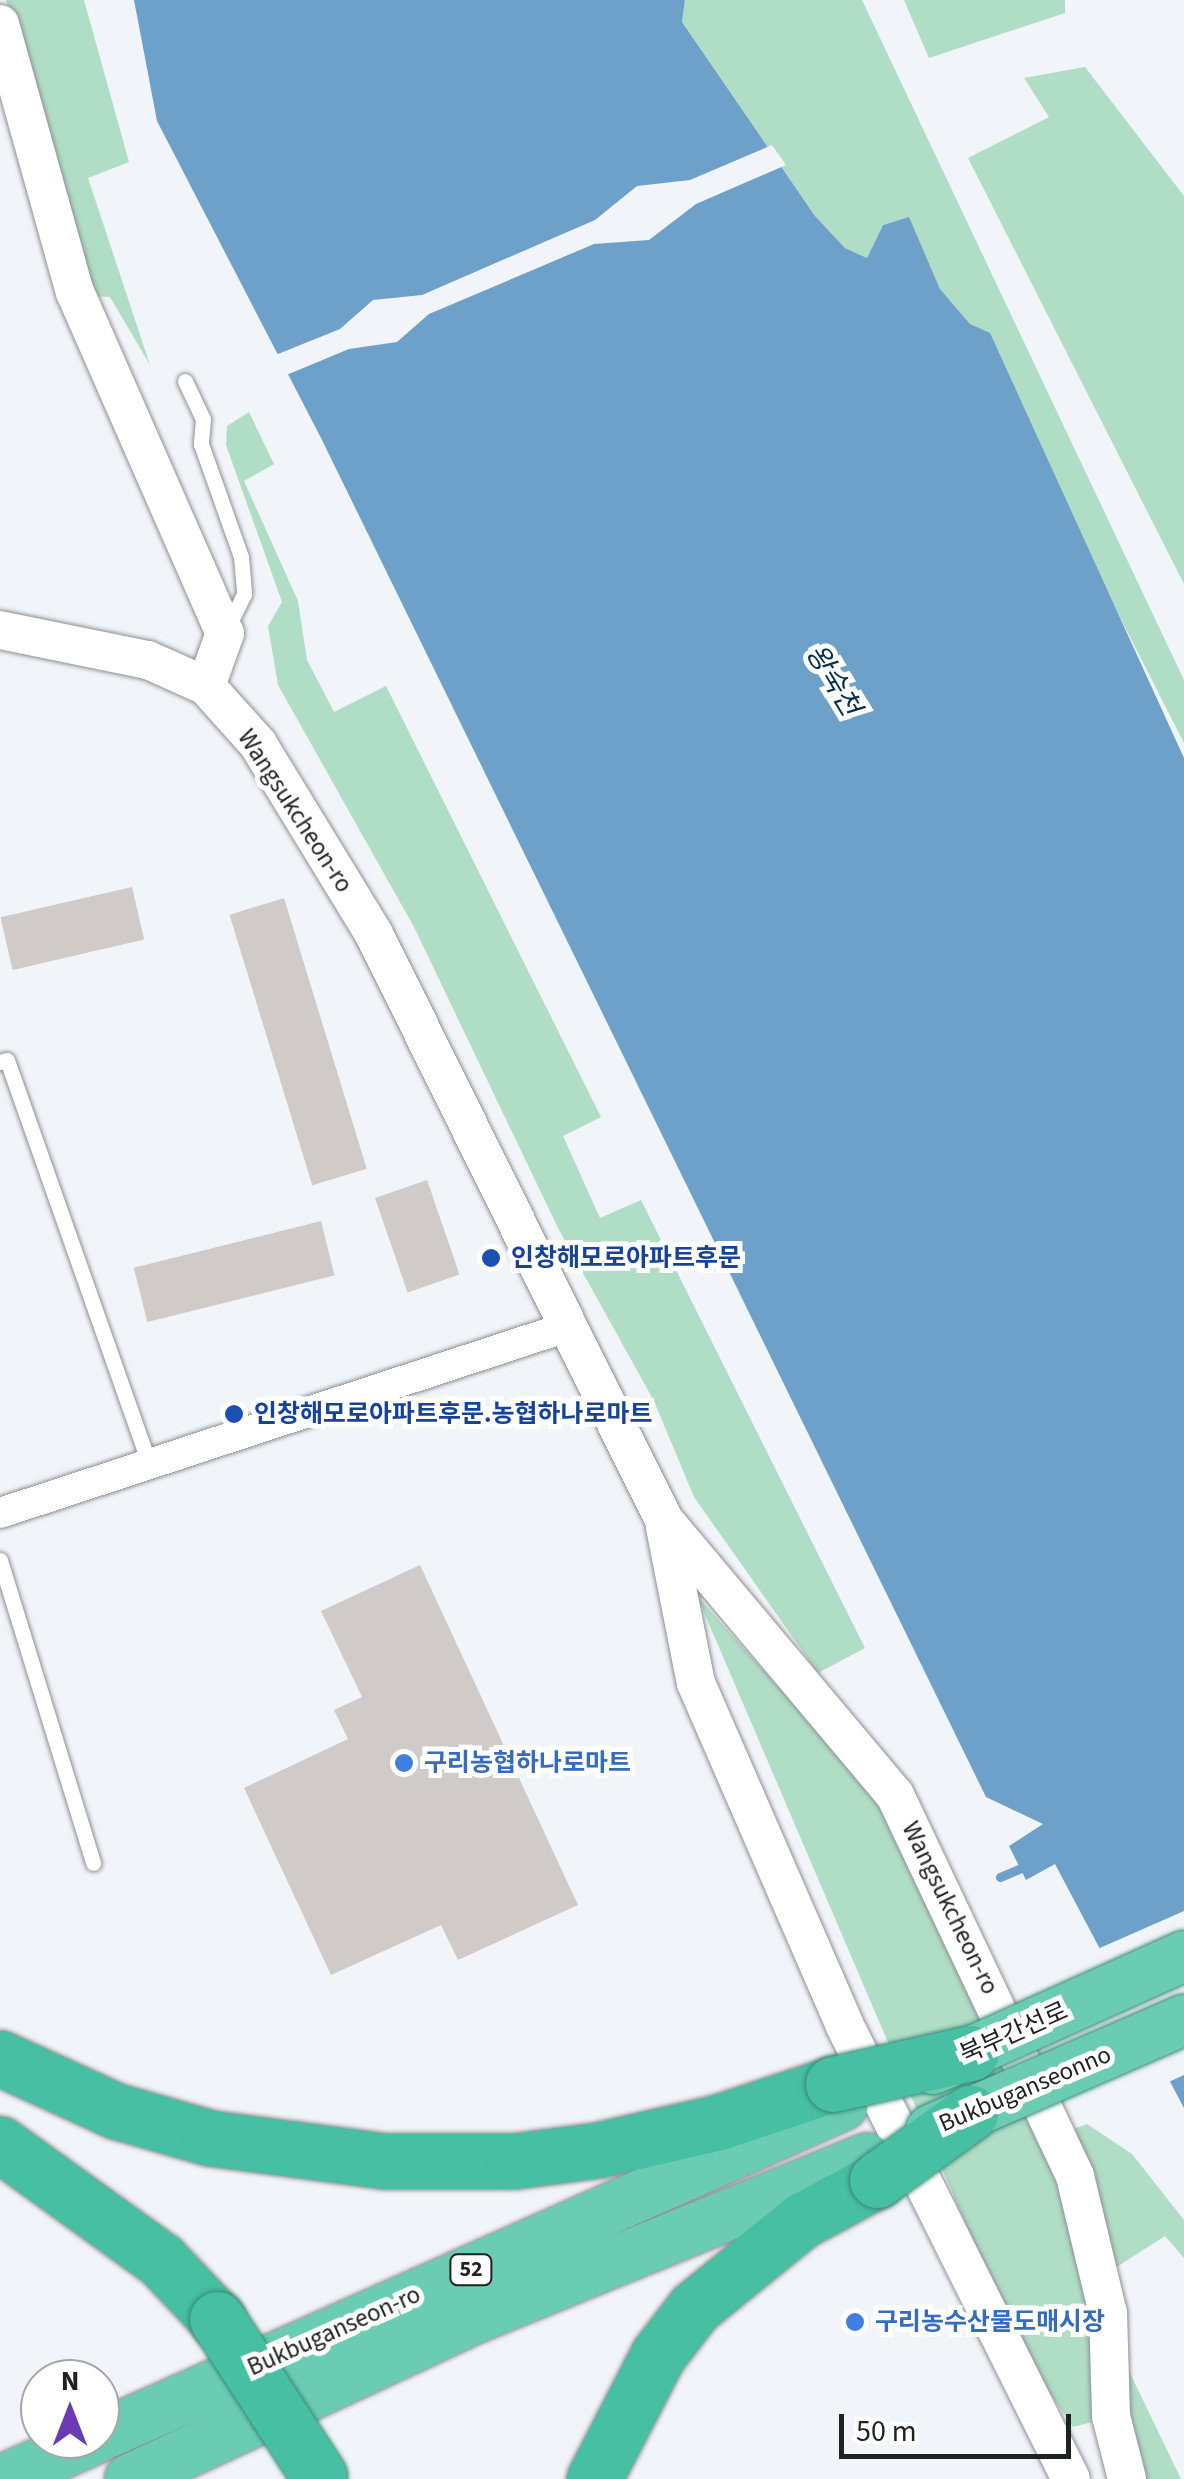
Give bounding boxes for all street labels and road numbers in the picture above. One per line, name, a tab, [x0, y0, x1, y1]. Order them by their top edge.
street label: Wangsukcheon-ro	[231, 724, 359, 898]
street label: Wangsukcheon-ro	[895, 1817, 1005, 1999]
street label: 북부간선로	[955, 1996, 1073, 2070]
street label: Bukbuganseonno	[935, 2039, 1115, 2139]
road number: 52	[448, 2253, 494, 2287]
street label: Bukbuganseon-ro	[243, 2279, 425, 2383]

